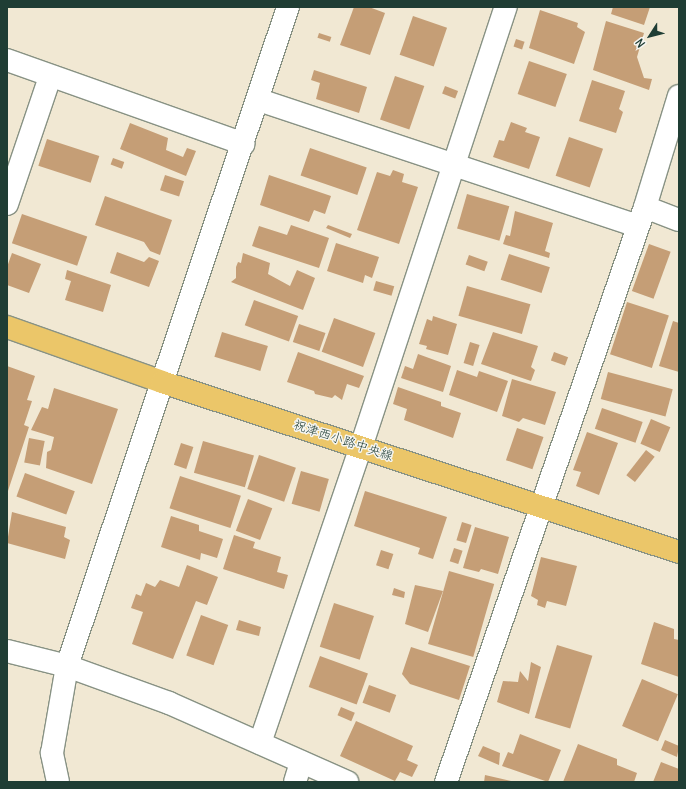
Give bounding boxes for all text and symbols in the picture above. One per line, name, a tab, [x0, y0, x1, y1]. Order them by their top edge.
north arrow	[630, 16, 670, 56]
text: N	[632, 36, 648, 50]
street label: 祝津西小路中央線	[291, 418, 395, 464]

